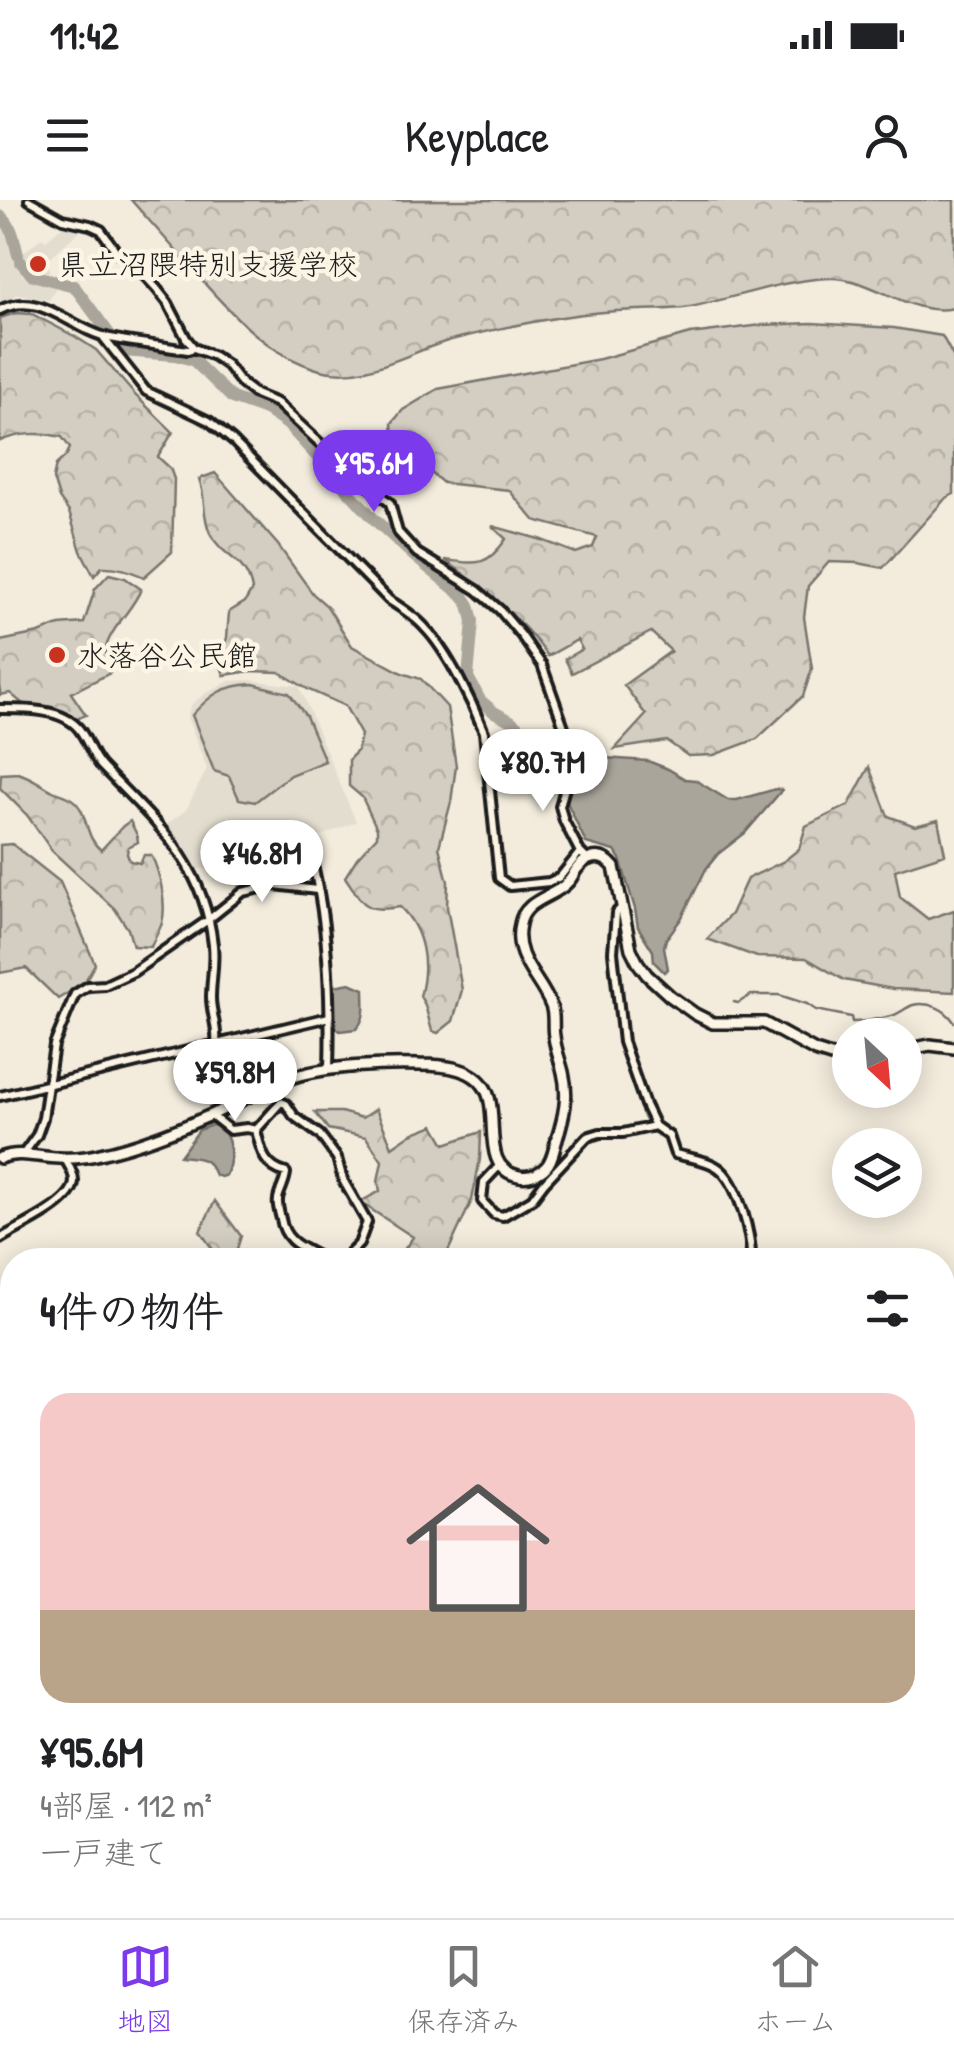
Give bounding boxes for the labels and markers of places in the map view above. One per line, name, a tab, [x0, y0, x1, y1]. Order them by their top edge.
place label: 県立沼隈特別支援学校	[58, 244, 358, 284]
marker: 県立沼隈特別支援学校	[27, 253, 49, 275]
pin: ¥95.6M	[293, 430, 455, 515]
place label: 水落谷公民館	[77, 635, 257, 675]
marker: 水落谷公民館	[46, 644, 68, 666]
pin: ¥80.7M	[462, 729, 624, 814]
pin: ¥46.8M	[181, 820, 343, 905]
pin: ¥59.8M	[154, 1039, 316, 1124]

